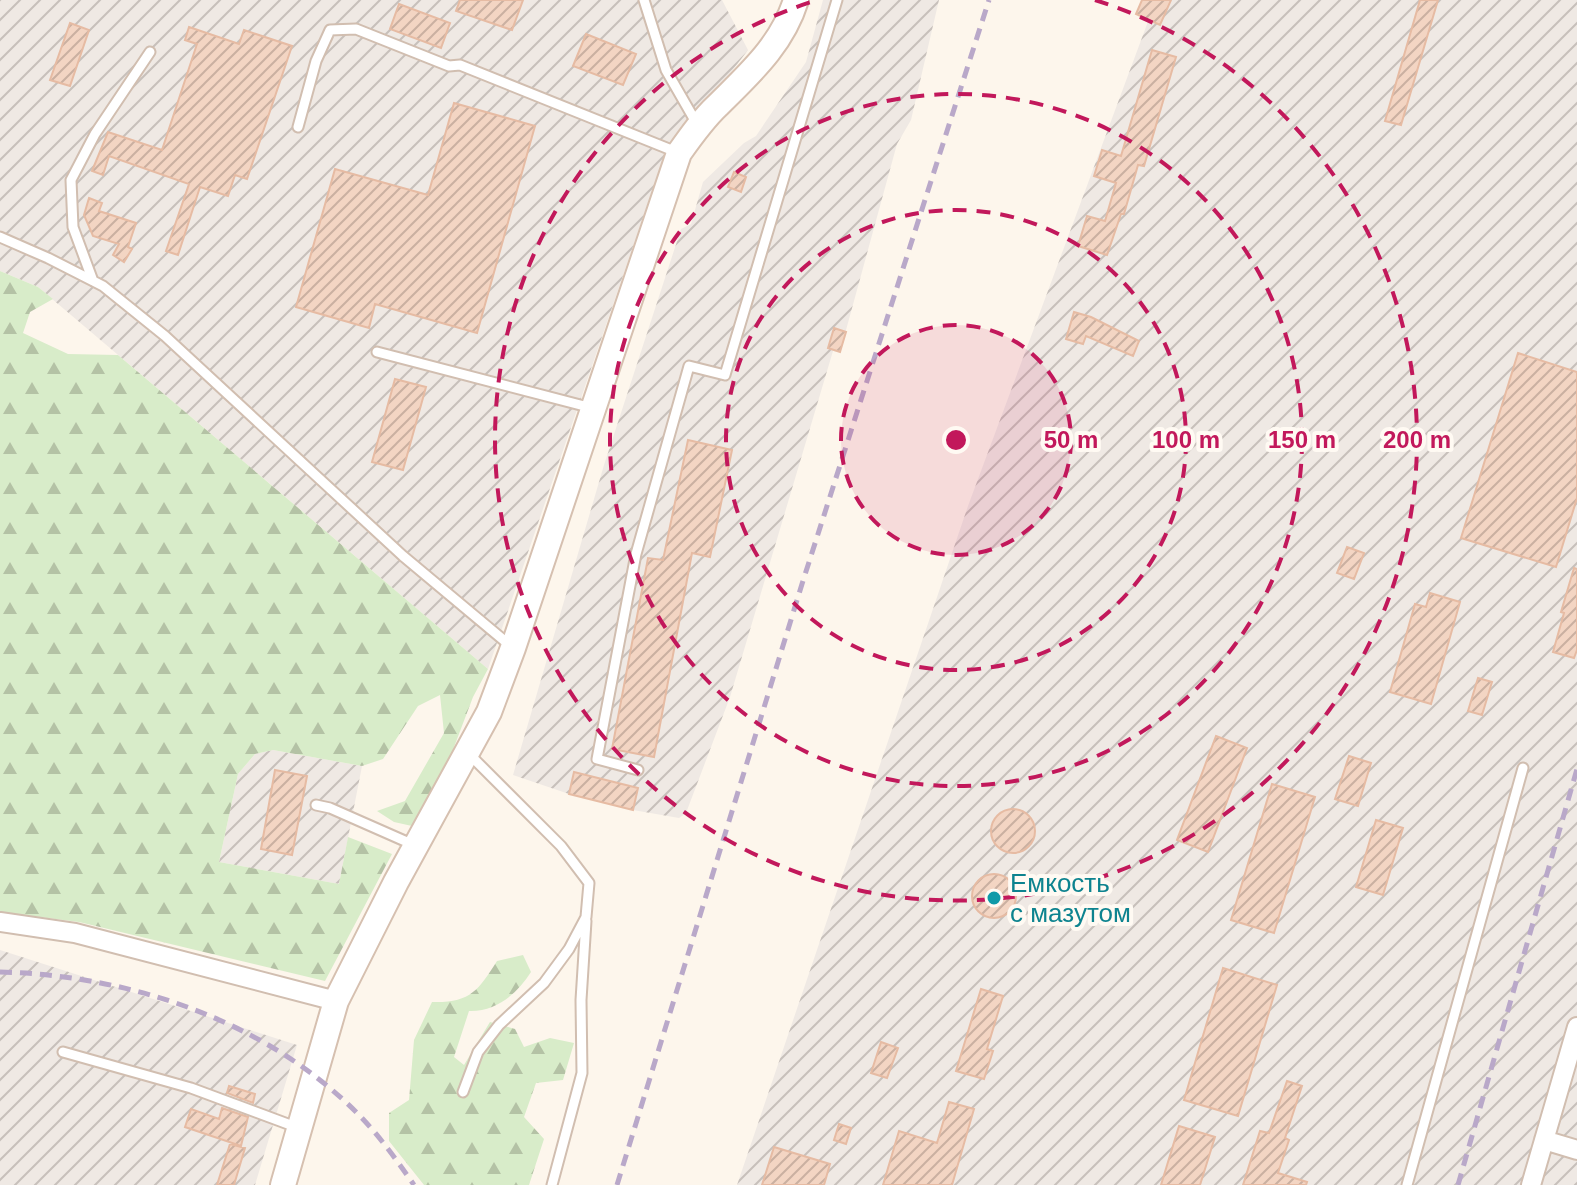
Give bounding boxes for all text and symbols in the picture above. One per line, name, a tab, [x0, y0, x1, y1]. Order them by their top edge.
centre of rings	[942, 426, 970, 454]
text: 50 m	[1044, 426, 1098, 453]
text: 100 m	[1152, 426, 1220, 453]
text: 150 m	[1268, 426, 1336, 453]
text: 200 m	[1383, 426, 1451, 453]
place label: Емкость с мазутом	[1010, 868, 1131, 928]
marker: Емкость с мазутом	[985, 889, 1003, 907]

